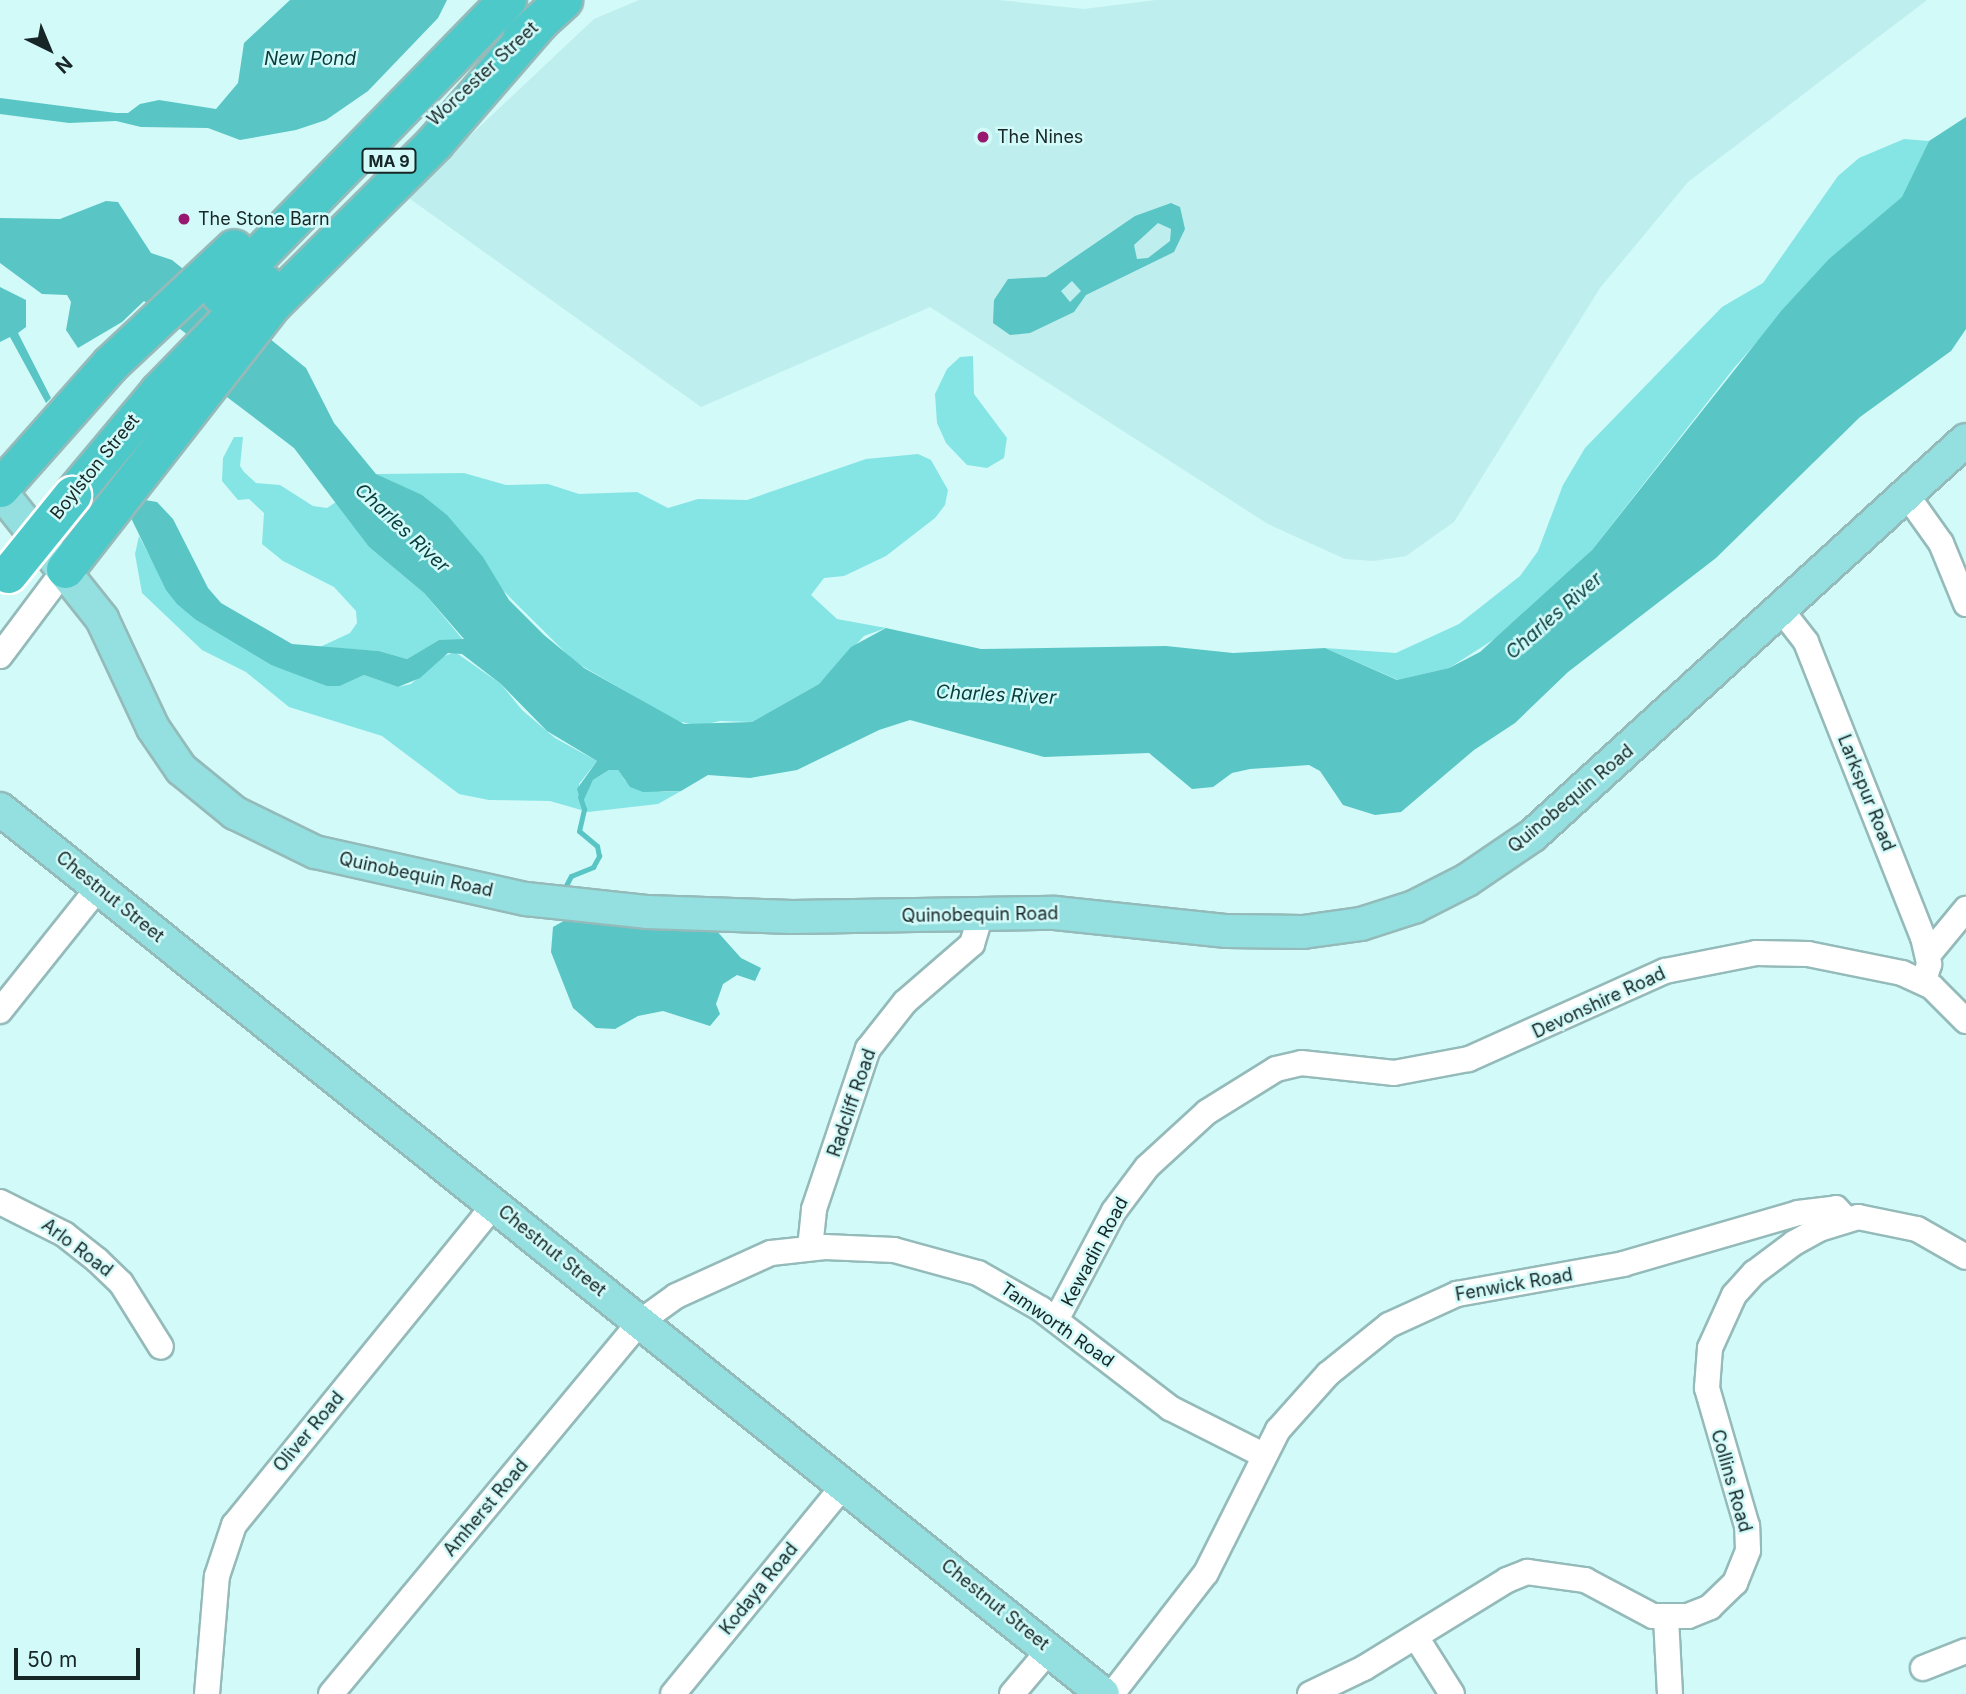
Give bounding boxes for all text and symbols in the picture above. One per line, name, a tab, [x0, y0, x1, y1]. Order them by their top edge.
north arrow	[14, 14, 84, 84]
street label: Worcester Street	[423, 17, 543, 131]
water label: New Pond	[264, 48, 356, 70]
text: N	[51, 51, 77, 78]
place label: The Nines	[997, 126, 1083, 148]
marker: The Nines	[975, 129, 991, 145]
road number: MA 9	[361, 148, 417, 174]
place label: The Stone Barn	[198, 208, 330, 230]
marker: The Stone Barn	[176, 211, 192, 227]
street label: Boylston Street	[46, 410, 144, 524]
water label: Charles River	[350, 479, 454, 577]
water label: Charles River	[1501, 568, 1607, 664]
water label: Charles River	[935, 680, 1057, 710]
street label: Larkspur Road	[1833, 732, 1899, 854]
street label: Quinobequin Road	[1504, 740, 1638, 858]
street label: Chestnut Street	[52, 847, 168, 947]
street label: Quinobequin Road	[337, 848, 495, 902]
street label: Quinobequin Road	[901, 903, 1059, 927]
street label: Devonshire Road	[1529, 963, 1669, 1043]
street label: Radcliff Road	[823, 1046, 881, 1160]
street label: Kewadin Road	[1057, 1194, 1133, 1310]
street label: Chestnut Street	[494, 1201, 610, 1301]
street label: Arlo Road	[37, 1214, 117, 1282]
street label: Fenwick Road	[1454, 1264, 1574, 1306]
street label: Tamworth Road	[996, 1278, 1118, 1372]
street label: Oliver Road	[269, 1388, 349, 1476]
street label: Collins Road	[1706, 1427, 1756, 1535]
street label: Amherst Road	[439, 1455, 533, 1561]
street label: Kodaya Road	[715, 1539, 803, 1639]
street label: Chestnut Street	[937, 1555, 1053, 1655]
scale bar	[18, 1634, 144, 1678]
text: 50 m	[27, 1647, 77, 1672]

